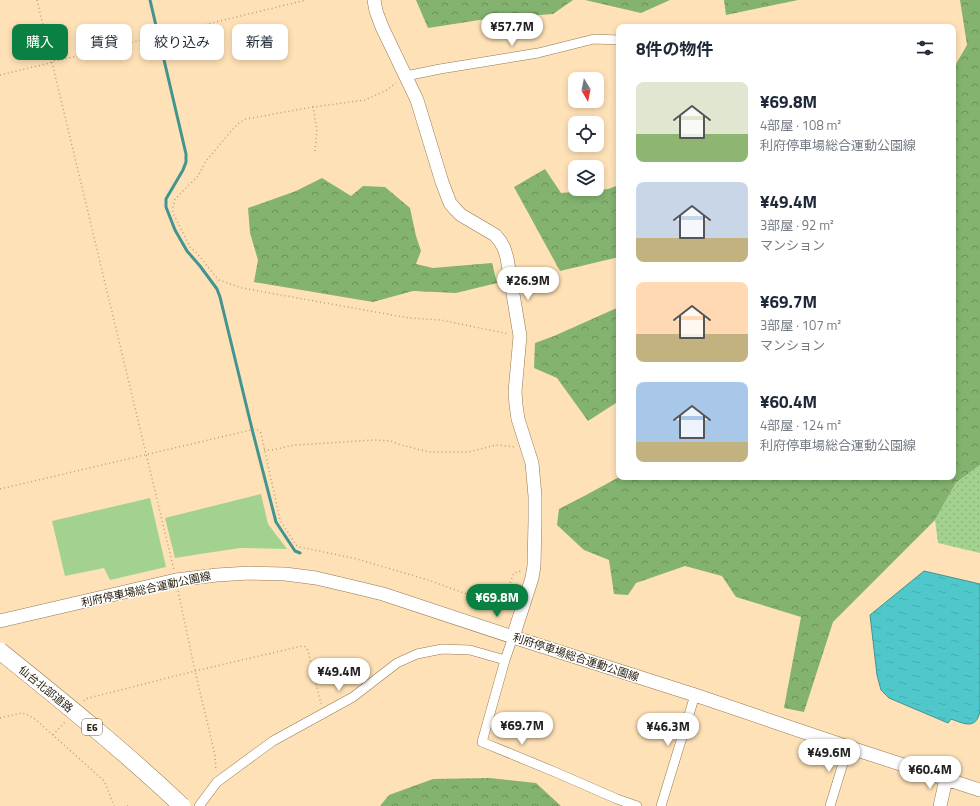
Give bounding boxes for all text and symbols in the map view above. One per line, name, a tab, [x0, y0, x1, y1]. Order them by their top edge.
pin: ¥57.7M	[479, 13, 545, 47]
text: ¥57.7M	[490, 16, 534, 36]
chip: 購入	[12, 24, 68, 60]
chip: 賃貸	[76, 24, 132, 60]
chip: 絞り込み	[140, 24, 224, 60]
chip: 新着	[232, 24, 288, 60]
text: 8件の物件	[636, 36, 714, 62]
icon: filters	[914, 37, 936, 59]
north arrow	[568, 72, 604, 108]
map controls	[568, 72, 604, 196]
text: ¥69.8M	[760, 89, 817, 115]
icon: home	[668, 98, 716, 146]
text: 4部屋 · 108 m²	[760, 115, 841, 135]
button: locate	[568, 116, 604, 152]
text: 利府停車場総合運動公園線	[760, 135, 916, 155]
button: layers	[568, 160, 604, 196]
text: ¥49.4M	[760, 189, 817, 215]
icon: home	[668, 198, 716, 246]
text: 3部屋 · 92 m²	[760, 215, 834, 235]
text: マンション	[760, 235, 825, 255]
pin: ¥26.9M	[495, 267, 561, 301]
text: ¥26.9M	[506, 270, 550, 290]
text: ¥69.7M	[760, 289, 817, 315]
icon: home	[668, 298, 716, 346]
text: 3部屋 · 107 m²	[760, 315, 841, 335]
text: マンション	[760, 335, 825, 355]
text: ¥60.4M	[760, 389, 817, 415]
icon: home	[668, 398, 716, 446]
text: 4部屋 · 124 m²	[760, 415, 841, 435]
text: 利府停車場総合運動公園線	[760, 435, 916, 455]
street label: 利府停車場総合運動公園線	[80, 567, 212, 611]
pin: ¥69.8M	[464, 584, 530, 618]
text: ¥69.8M	[475, 587, 519, 607]
street label: 利府停車場総合運動公園線	[511, 629, 641, 685]
pin: ¥49.4M	[306, 658, 372, 692]
text: ¥49.4M	[317, 661, 361, 681]
street label: 仙台北部道路	[15, 662, 77, 716]
pin: ¥69.7M	[489, 712, 555, 746]
pin: ¥46.3M	[635, 713, 701, 747]
text: ¥69.7M	[500, 715, 544, 735]
text: ¥46.3M	[646, 716, 690, 736]
road number: E6	[82, 719, 102, 735]
pin: ¥49.6M	[796, 739, 862, 773]
text: ¥49.6M	[807, 742, 851, 762]
pin: ¥60.4M	[897, 756, 963, 790]
text: ¥60.4M	[908, 759, 952, 779]

